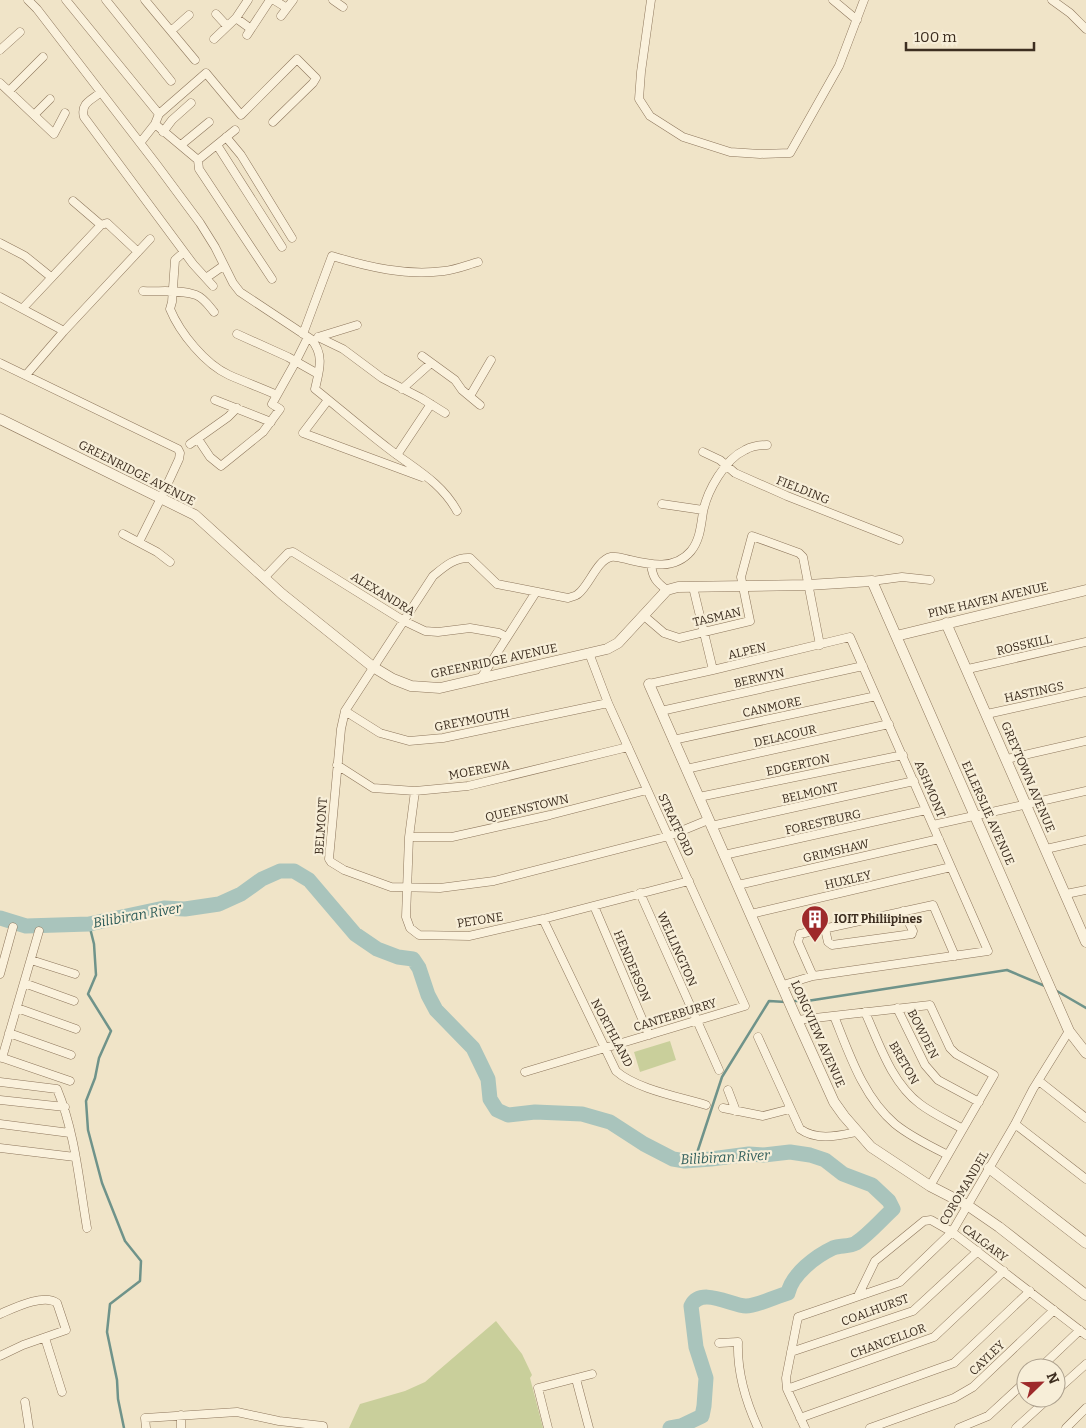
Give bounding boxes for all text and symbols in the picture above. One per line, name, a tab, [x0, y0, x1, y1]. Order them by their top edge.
scale bar	[906, 20, 1034, 52]
text: 100 m	[914, 28, 957, 46]
street label: GREENRIDGE AVENUE	[76, 437, 198, 509]
street label: FIELDING	[774, 473, 832, 507]
street label: ALEXANDRA	[348, 569, 418, 619]
street label: PINE HAVEN AVENUE	[926, 579, 1050, 621]
street label: TASMAN	[691, 605, 743, 629]
street label: ROSSKILL	[995, 632, 1053, 658]
street label: ALPEN	[727, 640, 768, 662]
street label: GREENRIDGE AVENUE	[429, 641, 559, 681]
street label: BERWYN	[732, 665, 786, 691]
street label: HASTINGS	[1003, 679, 1065, 705]
street label: CANMORE	[741, 694, 803, 720]
street label: GREYMOUTH	[433, 706, 511, 734]
street label: GREYTOWN AVENUE	[998, 719, 1058, 835]
street label: DELACOUR	[752, 722, 818, 750]
street label: EDGERTON	[765, 751, 832, 779]
street label: MOEREWA	[447, 757, 511, 783]
street label: ASHMONT	[912, 758, 948, 820]
street label: ELLERSLIE AVENUE	[959, 759, 1017, 867]
street label: BELMONT	[780, 780, 840, 806]
street label: QUEENSTOWN	[484, 791, 571, 824]
street label: STRATFORD	[655, 791, 697, 859]
street label: BELMONT	[312, 797, 330, 855]
street label: FORESTBURG	[784, 806, 862, 838]
street label: GRIMSHAW	[802, 836, 871, 865]
street label: HUXLEY	[823, 868, 873, 892]
water label: Bilibiran River	[92, 899, 184, 932]
building icon: IOIT Philiipines	[800, 904, 830, 943]
street label: PETONE	[456, 909, 504, 931]
street label: WELLINGTON	[654, 909, 700, 989]
place label: IOIT Philiipines	[834, 912, 922, 926]
street label: HENDERSON	[611, 928, 654, 1004]
street label: LONGVIEW AVENUE	[788, 978, 848, 1090]
street label: CANTERBURRY	[632, 996, 719, 1034]
street label: NORTHLAND	[588, 997, 636, 1069]
street label: BOWDEN	[905, 1007, 942, 1061]
street label: BRETON	[886, 1039, 922, 1087]
water label: Bilibiran River	[680, 1147, 771, 1168]
street label: COROMANDEL	[936, 1148, 992, 1227]
street label: CALGARY	[959, 1221, 1011, 1265]
street label: COALHURST	[839, 1291, 911, 1329]
street label: CHANCELLOR	[848, 1321, 928, 1361]
street label: CAYLEY	[966, 1338, 1008, 1378]
north arrow	[1016, 1358, 1066, 1408]
text: N	[1043, 1370, 1063, 1387]

